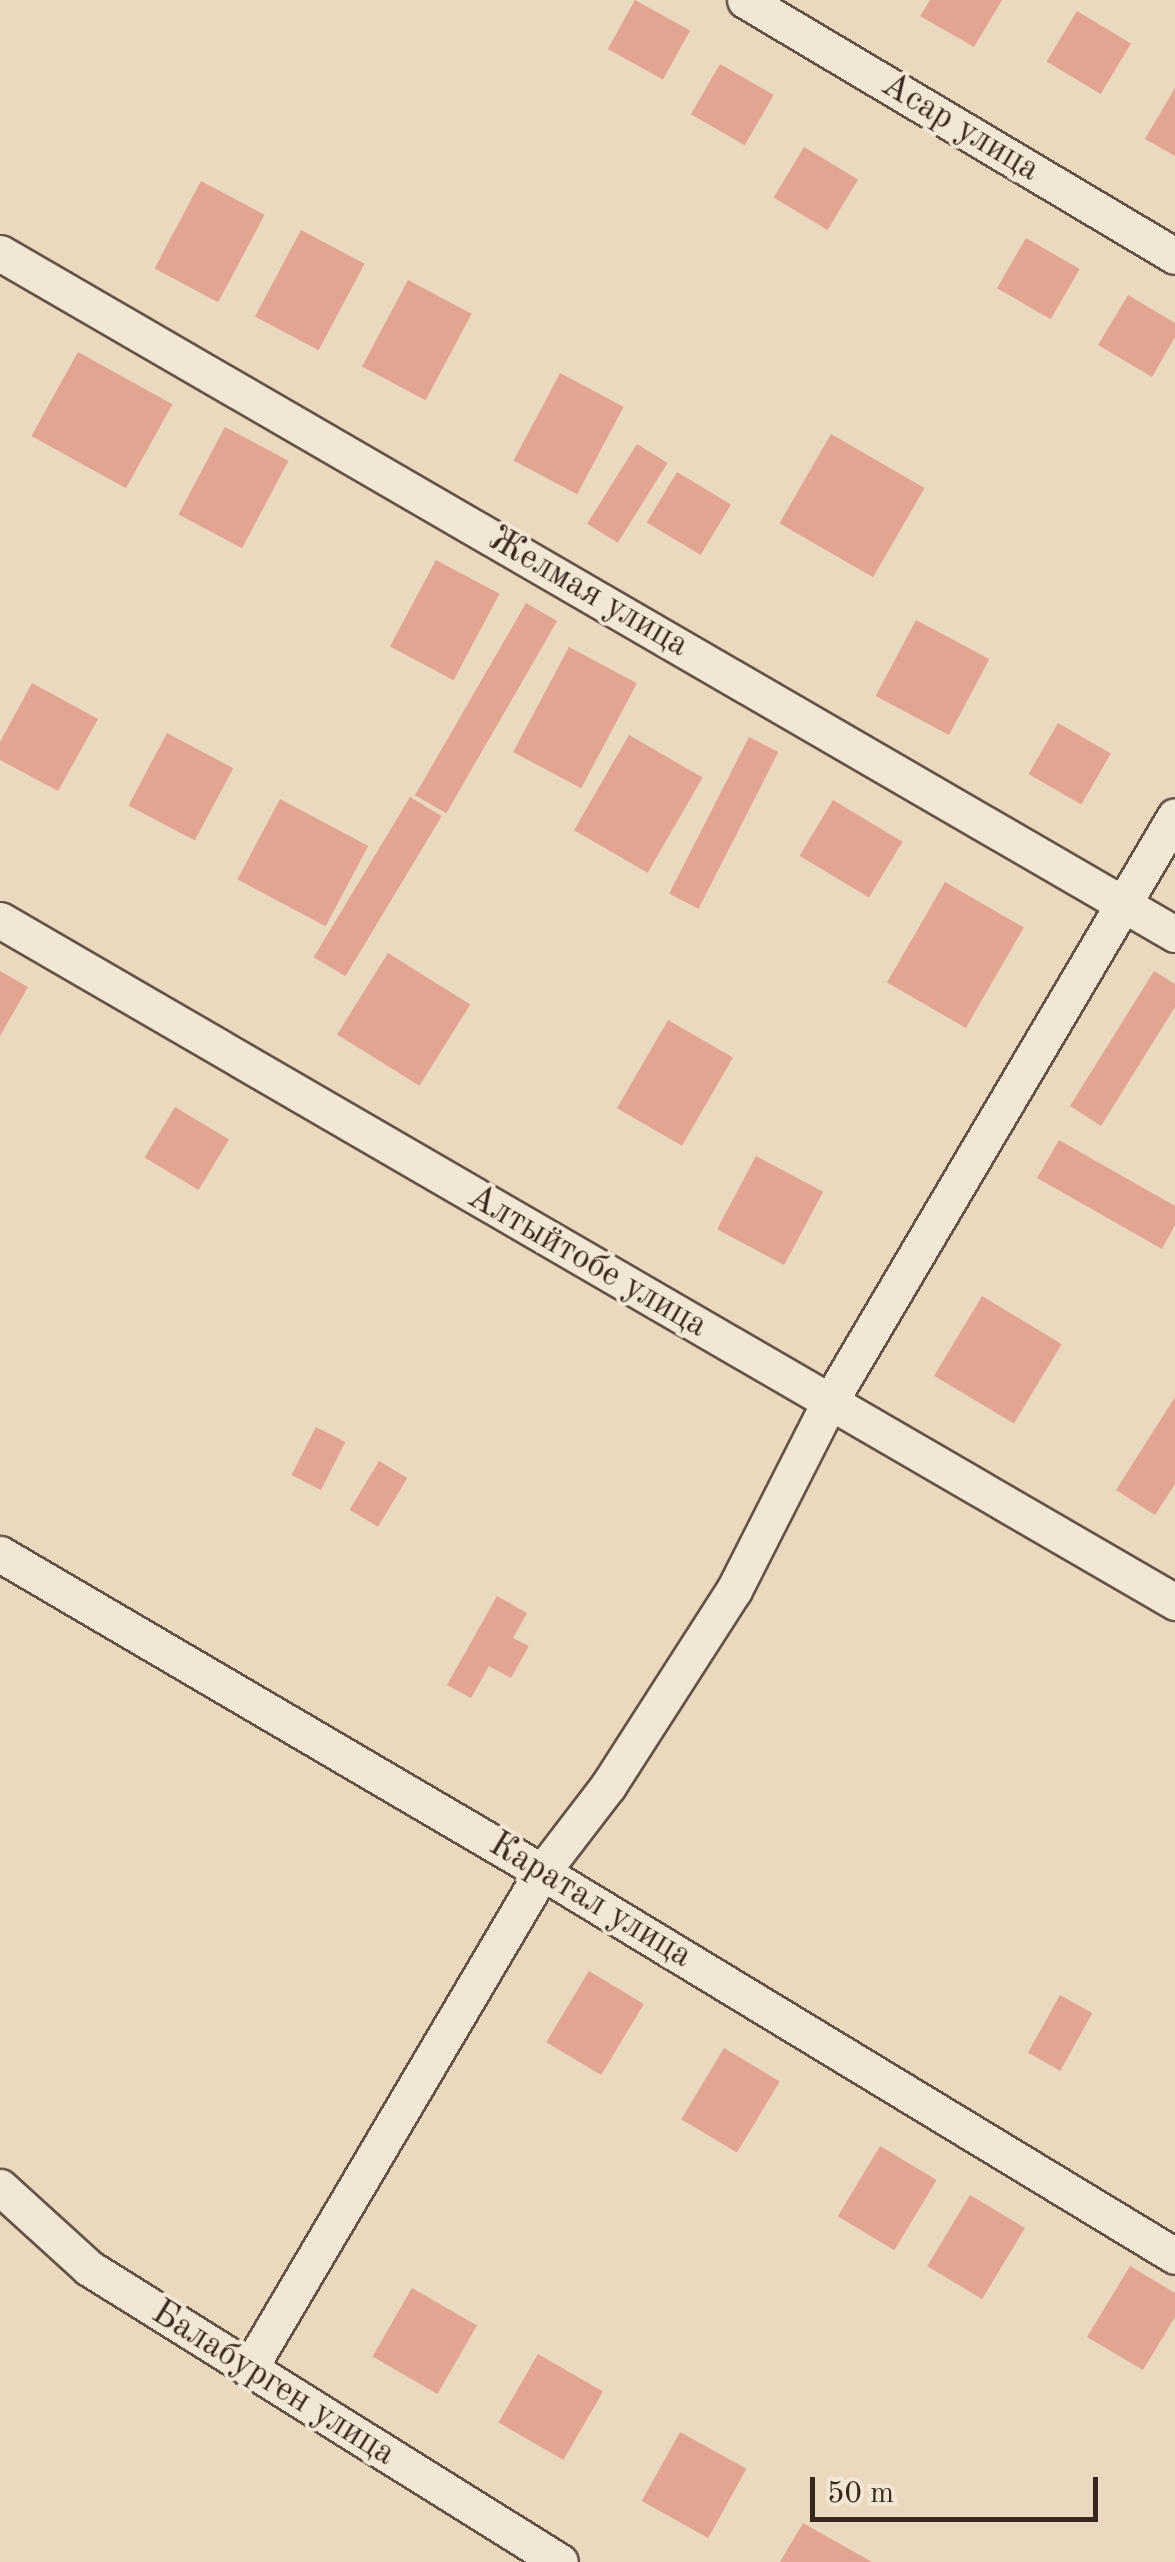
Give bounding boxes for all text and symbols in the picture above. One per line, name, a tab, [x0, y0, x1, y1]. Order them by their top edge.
street label: Асар улица	[873, 64, 1047, 192]
street label: Желмая улица	[481, 519, 695, 667]
street label: Алтыйтобе улица	[460, 1176, 714, 1348]
street label: Каратал улица	[481, 1824, 699, 1978]
street label: Балабурген улица	[144, 2292, 402, 2476]
scale bar	[815, 2457, 1102, 2519]
text: 50 m	[827, 2479, 894, 2509]

